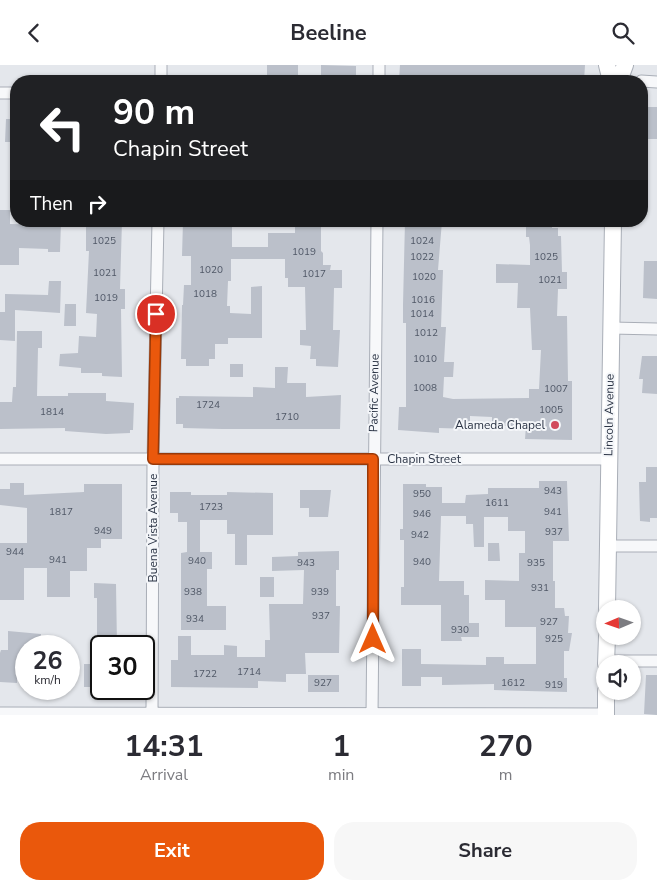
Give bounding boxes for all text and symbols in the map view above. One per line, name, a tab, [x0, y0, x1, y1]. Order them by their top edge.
text: Beeline	[290, 18, 367, 48]
icon: back	[20, 19, 48, 47]
icon: search	[609, 19, 637, 47]
text: 90 m	[113, 89, 195, 136]
icon: left	[30, 95, 95, 160]
text: Chapin Street	[113, 134, 248, 164]
icon: right	[83, 190, 111, 218]
text: Then	[30, 191, 73, 217]
house number: 1025	[92, 234, 116, 248]
house number: 1024	[410, 234, 434, 248]
house number: 1019	[292, 245, 316, 259]
house number: 1022	[410, 250, 434, 264]
house number: 1025	[534, 250, 558, 264]
house number: 1020	[199, 263, 223, 277]
house number: 1021	[93, 266, 117, 280]
house number: 1017	[302, 267, 326, 281]
house number: 1020	[412, 270, 436, 284]
house number: 1021	[538, 273, 562, 287]
house number: 1018	[193, 287, 217, 301]
house number: 1019	[94, 291, 118, 305]
pin	[135, 293, 177, 335]
house number: 1016	[411, 293, 435, 307]
icon: arrive	[142, 300, 170, 328]
house number: 1014	[410, 307, 434, 321]
house number: 1012	[414, 326, 438, 340]
house number: 1010	[413, 352, 437, 366]
street label: Pacific Avenue	[365, 354, 383, 432]
street label: Lincoln Avenue	[600, 374, 618, 456]
house number: 1008	[413, 381, 437, 395]
house number: 1007	[544, 382, 568, 396]
house number: 1724	[196, 398, 220, 412]
house number: 1005	[539, 403, 563, 417]
house number: 1814	[40, 405, 64, 419]
house number: 1710	[275, 410, 299, 424]
place label: Alameda Chapel	[455, 417, 545, 433]
marker: Alameda Chapel	[549, 419, 561, 431]
street label: Chapin Street	[387, 451, 462, 467]
street label: Buena Vista Avenue	[145, 474, 161, 582]
house number: 943	[544, 484, 562, 498]
house number: 950	[413, 487, 431, 501]
house number: 1611	[485, 496, 509, 510]
house number: 1723	[199, 500, 223, 514]
house number: 1817	[49, 505, 73, 519]
house number: 941	[544, 505, 562, 519]
house number: 946	[413, 507, 431, 521]
house number: 949	[94, 524, 112, 538]
house number: 937	[545, 525, 563, 539]
house number: 942	[411, 528, 429, 542]
house number: 944	[6, 545, 24, 559]
house number: 941	[49, 553, 67, 567]
house number: 940	[188, 554, 206, 568]
house number: 940	[413, 555, 431, 569]
house number: 943	[297, 556, 315, 570]
house number: 935	[527, 556, 545, 570]
house number: 931	[531, 581, 549, 595]
house number: 938	[184, 585, 202, 599]
house number: 939	[311, 585, 329, 599]
north arrow	[596, 600, 641, 645]
map controls	[596, 600, 641, 700]
house number: 937	[312, 609, 330, 623]
house number: 934	[186, 612, 204, 626]
position arrow	[346, 612, 398, 664]
house number: 927	[540, 615, 558, 629]
house number: 930	[451, 623, 469, 637]
house number: 925	[545, 632, 563, 646]
speed limit sign: 30	[90, 635, 155, 700]
text: 26	[32, 644, 63, 678]
button: sound	[596, 655, 641, 700]
house number: 1714	[237, 665, 261, 679]
house number: 1722	[193, 667, 217, 681]
text: km/h	[34, 672, 61, 688]
house number: 927	[314, 676, 332, 690]
house number: 1612	[501, 676, 525, 690]
house number: 919	[545, 678, 563, 692]
text: 14:31	[124, 726, 204, 767]
text: 1	[332, 726, 350, 767]
text: 270	[479, 726, 533, 767]
text: Arrival	[140, 764, 188, 786]
text: min	[328, 764, 354, 786]
text: m	[499, 764, 513, 786]
button: Exit	[20, 822, 324, 880]
button: Share	[334, 822, 637, 880]

